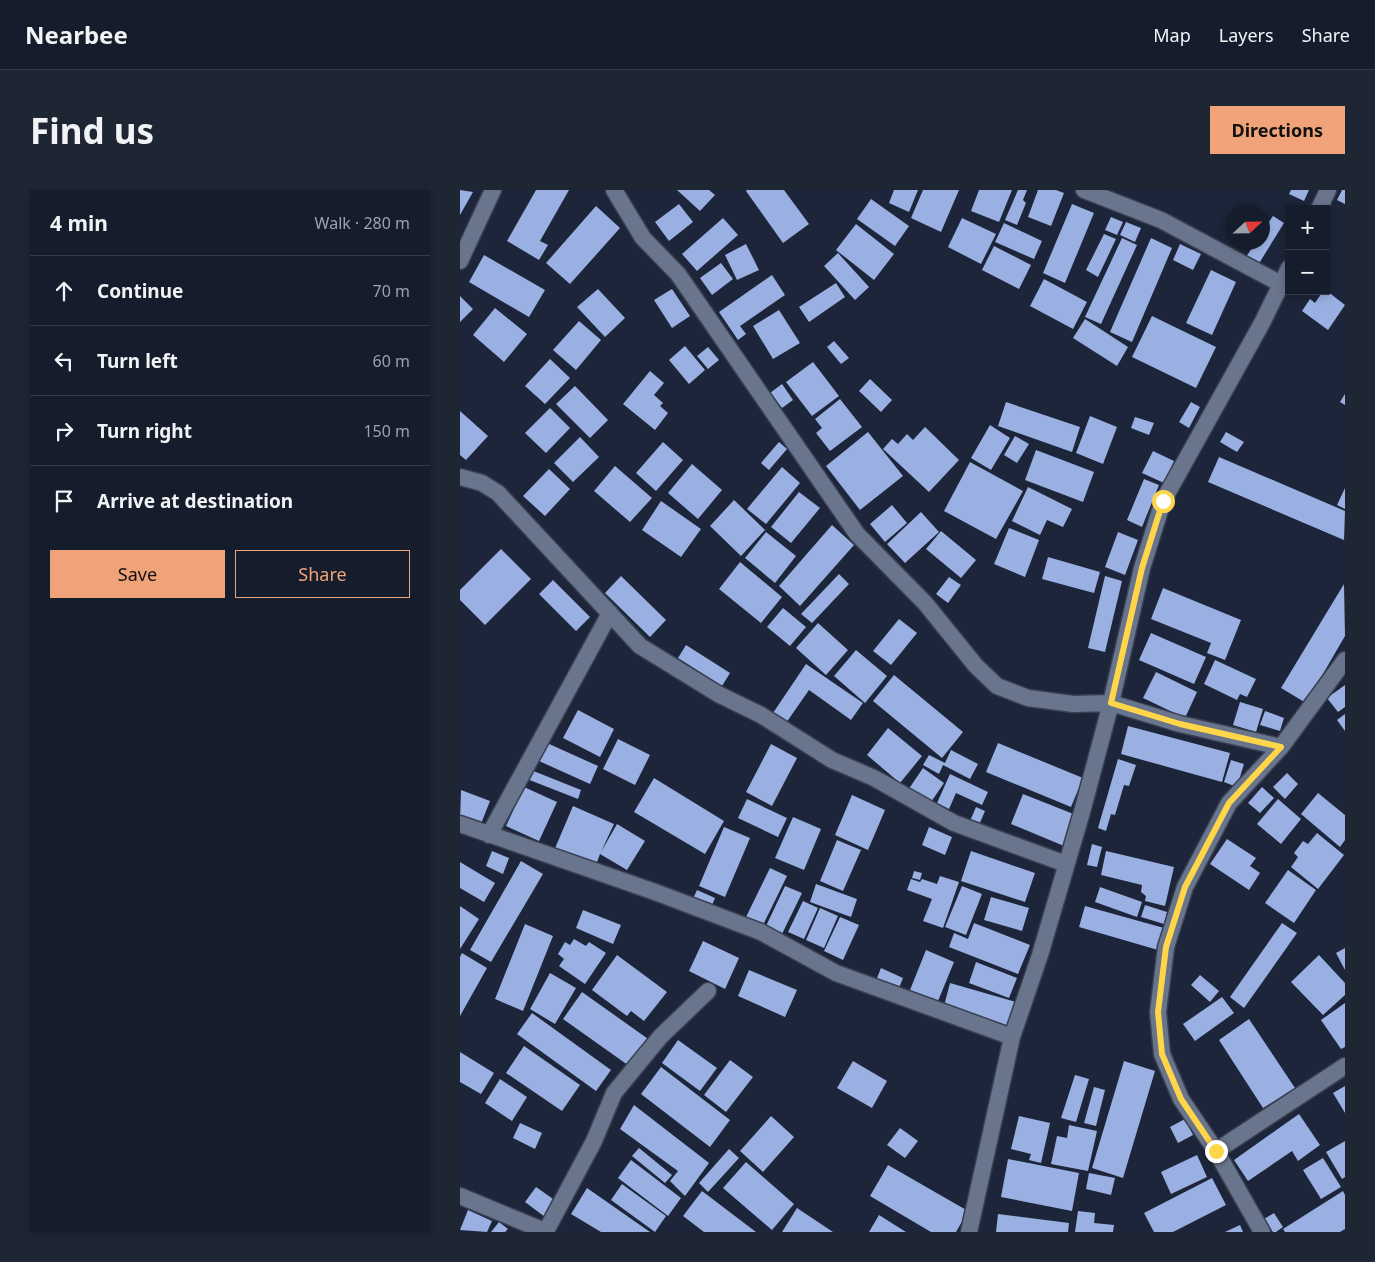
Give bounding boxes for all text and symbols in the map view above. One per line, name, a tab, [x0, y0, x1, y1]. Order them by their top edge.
text: Nearbee	[25, 18, 128, 51]
text: Map	[1153, 23, 1191, 47]
text: Layers	[1219, 23, 1274, 47]
text: Share	[1302, 23, 1350, 47]
button: Directions	[1210, 106, 1345, 154]
text: Find us	[30, 107, 154, 154]
north arrow	[1225, 205, 1270, 250]
map controls	[1285, 205, 1330, 295]
button: +	[1285, 205, 1330, 250]
text: 4 min	[50, 209, 108, 237]
text: Walk · 280 m	[315, 212, 410, 234]
button: −	[1285, 250, 1330, 295]
icon: ahead	[50, 277, 78, 305]
text: Continue	[97, 278, 183, 304]
text: 70 m	[373, 280, 410, 302]
icon: left	[50, 347, 78, 375]
text: Turn left	[97, 348, 178, 374]
text: 60 m	[373, 350, 410, 372]
icon: right	[50, 417, 78, 445]
text: Turn right	[97, 418, 192, 444]
text: 150 m	[363, 420, 410, 442]
icon: arrive	[50, 487, 78, 515]
text: Arrive at destination	[97, 488, 293, 514]
route start	[1152, 490, 1175, 513]
button: Save	[50, 550, 225, 598]
button: Share	[235, 550, 410, 598]
route end	[1205, 1140, 1228, 1163]

